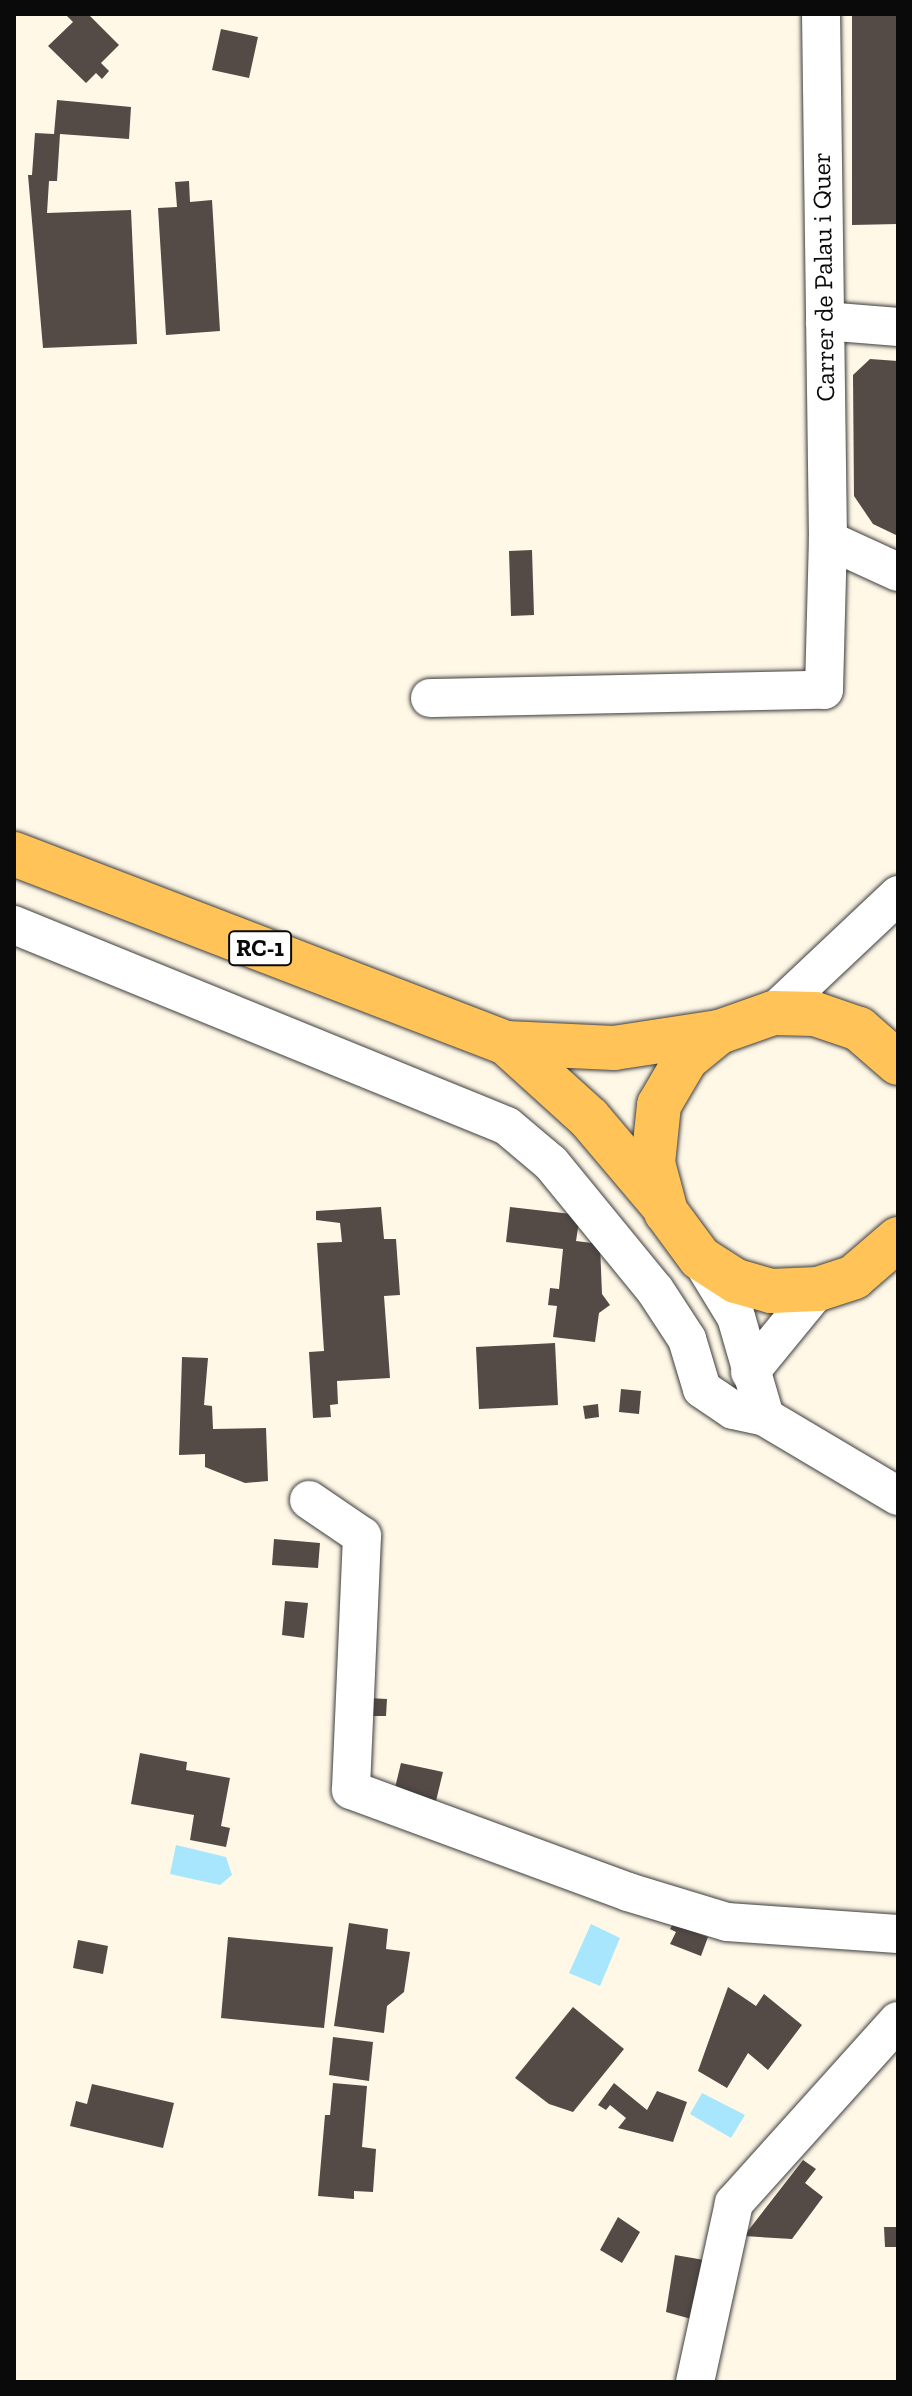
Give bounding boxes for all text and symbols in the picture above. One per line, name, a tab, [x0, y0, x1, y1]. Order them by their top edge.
street label: Carrer de Palau i Quer	[806, 152, 842, 402]
road number: RC-1	[228, 928, 292, 968]

